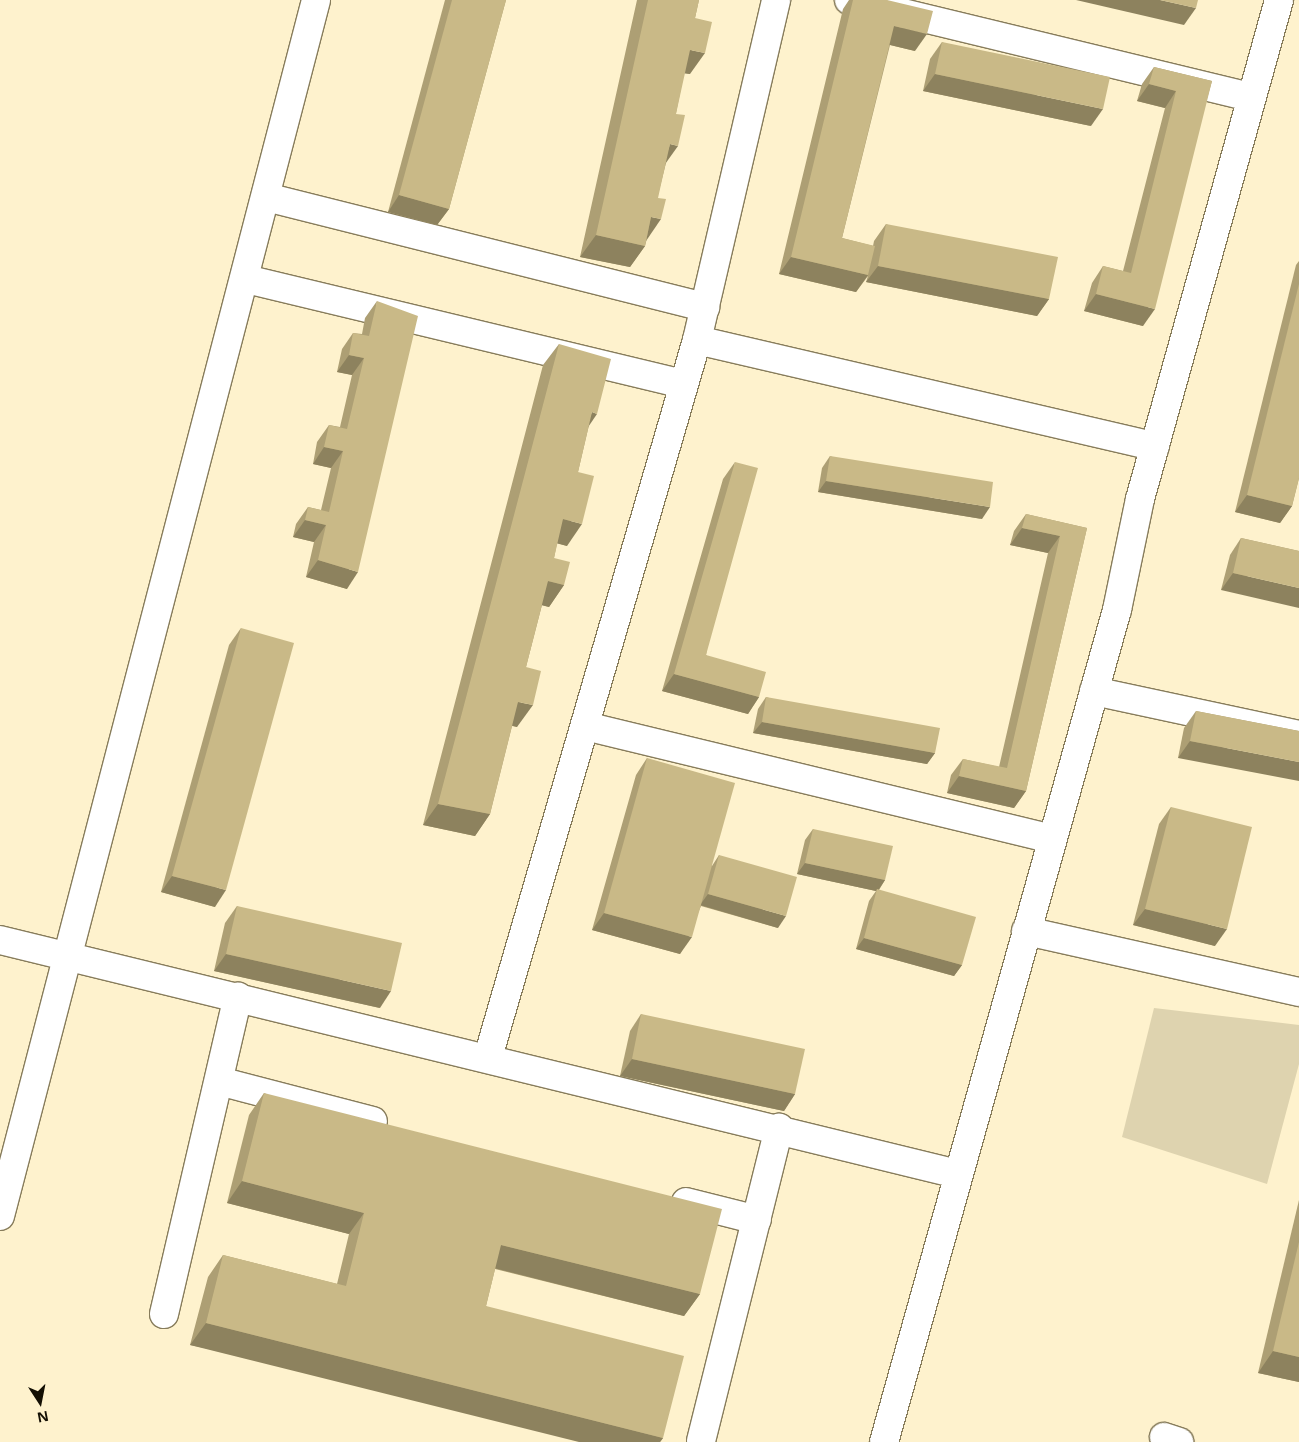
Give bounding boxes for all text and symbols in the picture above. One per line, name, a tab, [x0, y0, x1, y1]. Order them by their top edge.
north arrow	[15, 1377, 65, 1427]
text: N	[36, 1407, 50, 1428]

